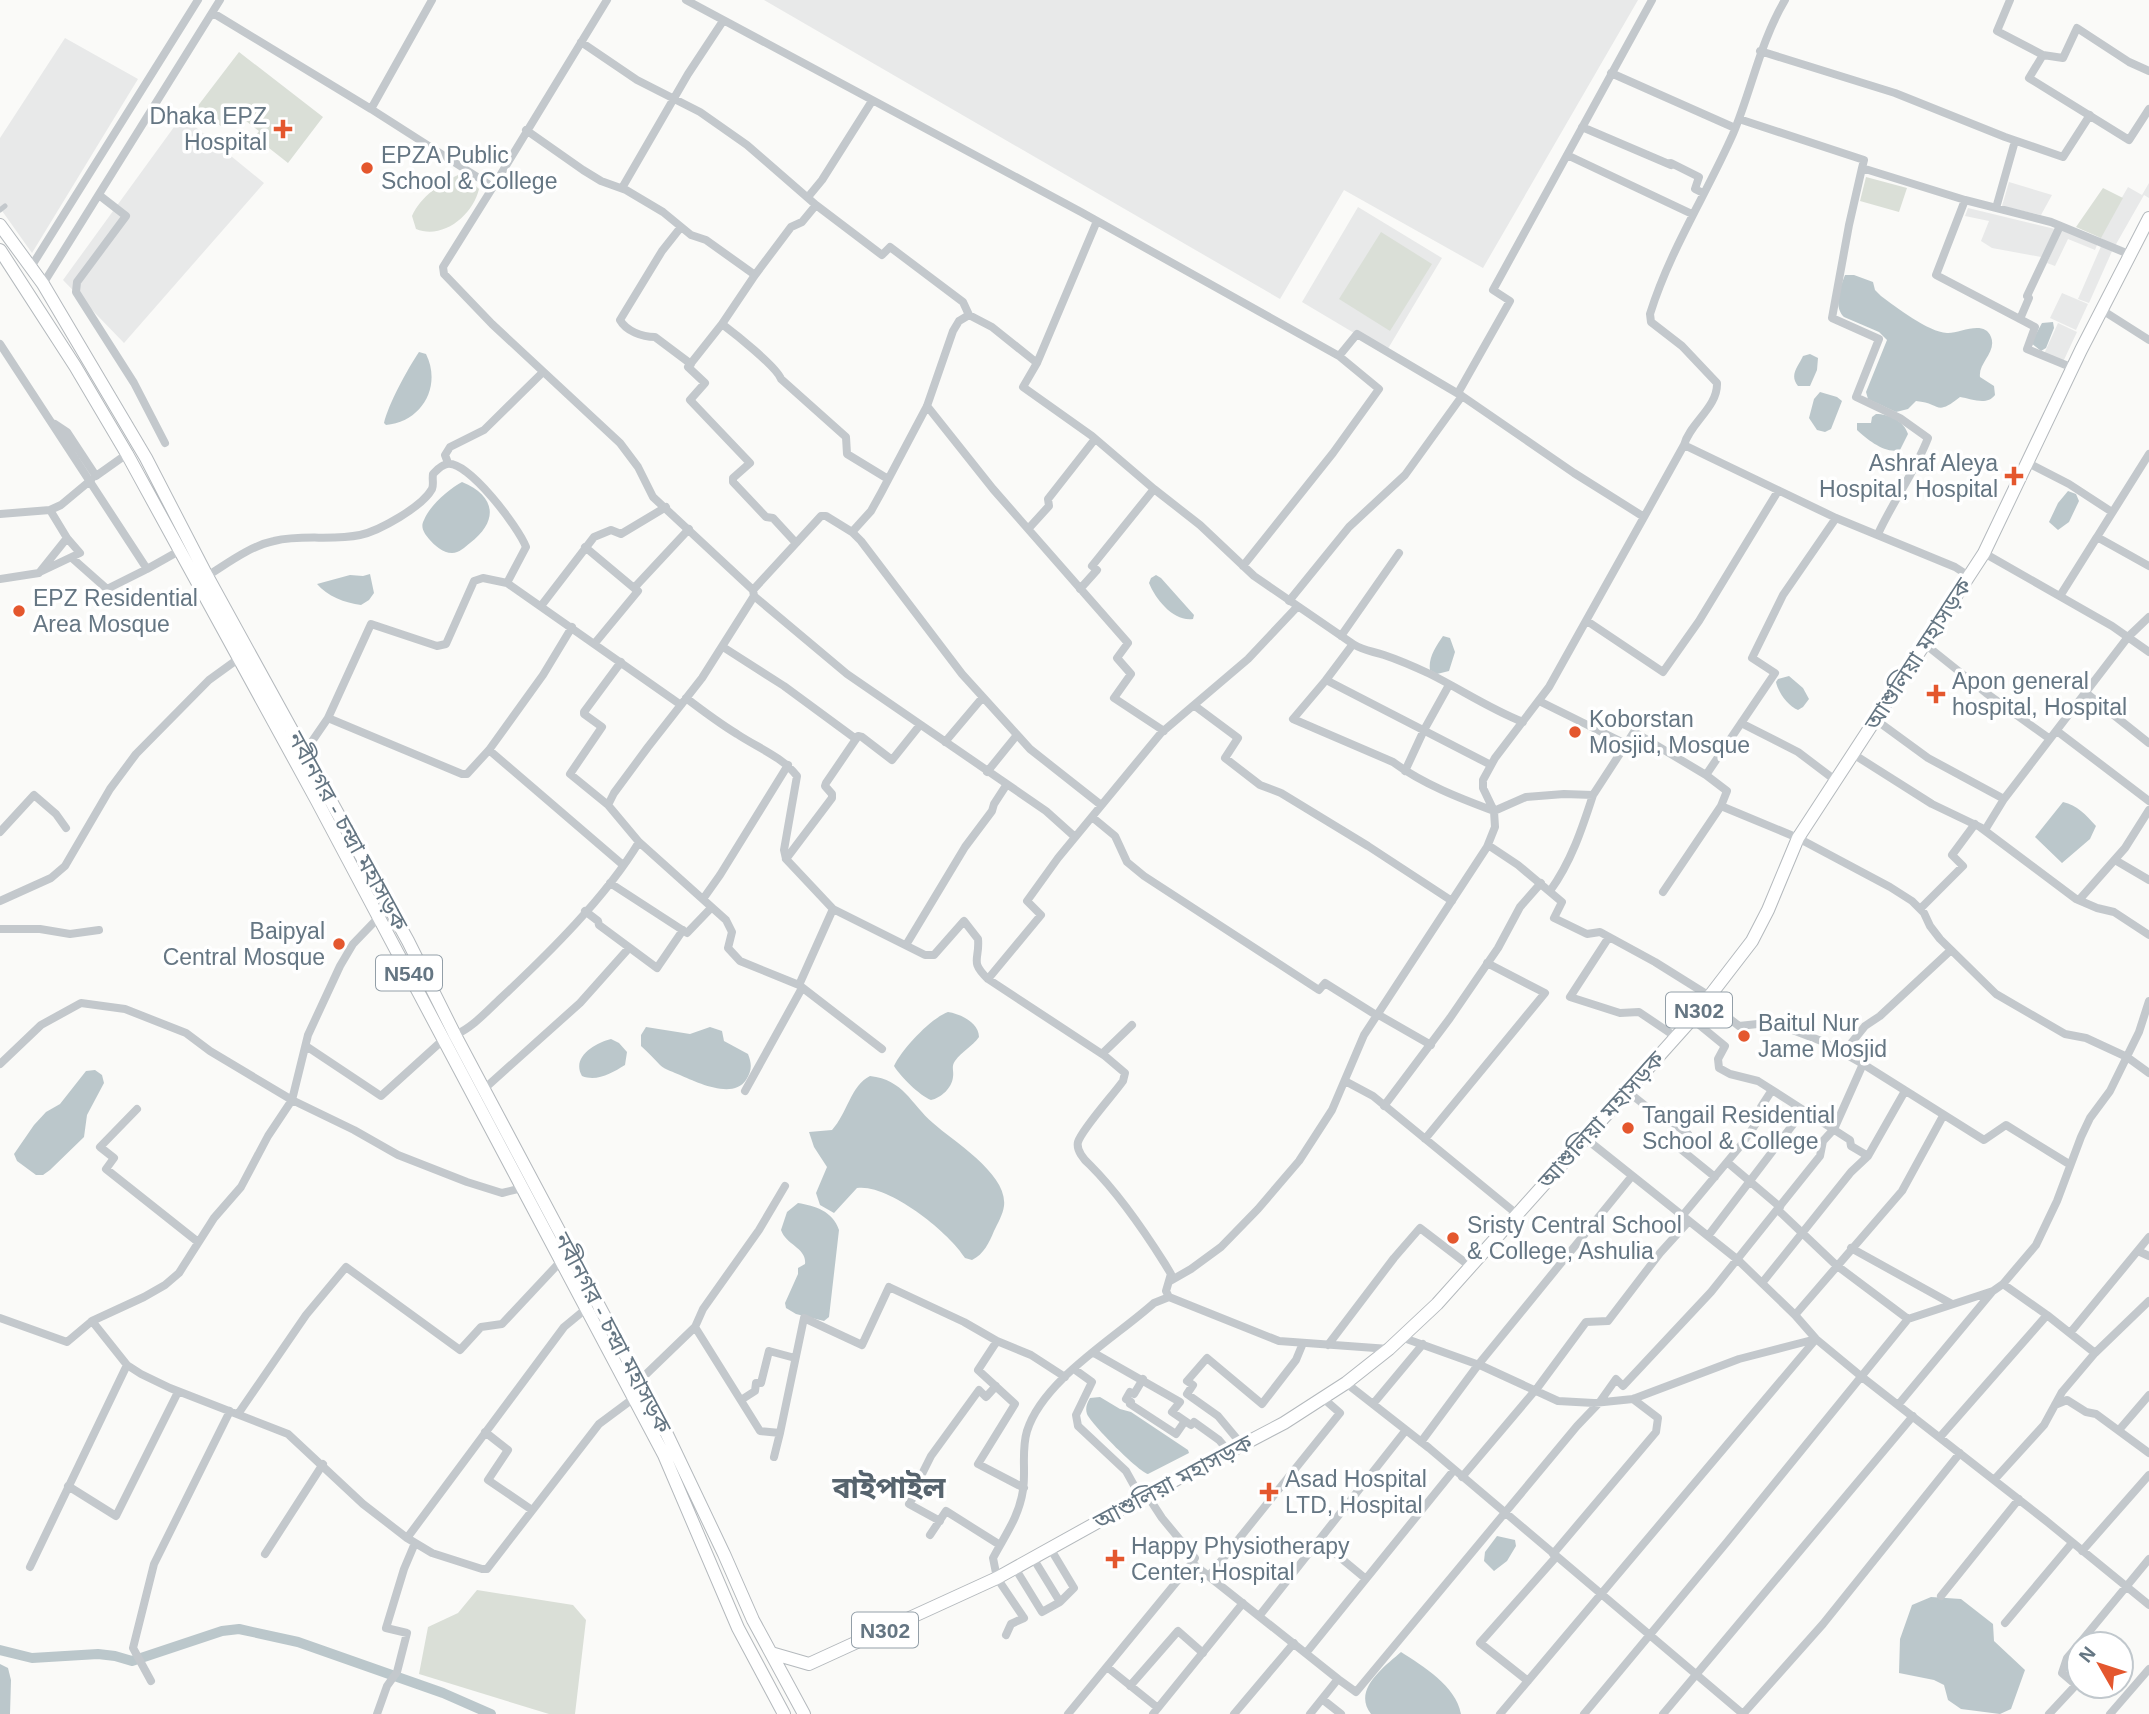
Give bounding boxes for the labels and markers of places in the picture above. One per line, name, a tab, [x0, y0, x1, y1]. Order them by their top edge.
place label: Dhaka EPZ Hospital	[149, 103, 267, 155]
marker: Dhaka EPZ Hospital	[273, 119, 293, 139]
place label: EPZA Public School & College	[381, 142, 557, 194]
marker: EPZA Public School & College	[359, 160, 375, 176]
place label: Ashraf Aleya Hospital, Hospital	[1819, 450, 1998, 502]
marker: Ashraf Aleya Hospital, Hospital	[2004, 466, 2024, 486]
place label: EPZ Residential Area Mosque	[33, 585, 198, 637]
marker: EPZ Residential Area Mosque	[11, 603, 27, 619]
place label: Apon general hospital, Hospital	[1952, 668, 2127, 720]
marker: Apon general hospital, Hospital	[1926, 684, 1946, 704]
place label: Koborstan Mosjid, Mosque	[1589, 706, 1750, 758]
marker: Koborstan Mosjid, Mosque	[1567, 724, 1583, 740]
place label: Baipyal Central Mosque	[163, 918, 325, 970]
marker: Baipyal Central Mosque	[331, 936, 347, 952]
place label: Baitul Nur Jame Mosjid	[1758, 1010, 1887, 1062]
marker: Baitul Nur Jame Mosjid	[1736, 1028, 1752, 1044]
place label: Tangail Residential School & College	[1642, 1102, 1835, 1154]
marker: Tangail Residential School & College	[1620, 1120, 1636, 1136]
place label: Sristy Central School & College, Ashulia	[1467, 1212, 1682, 1264]
marker: Sristy Central School & College, Ashulia	[1445, 1230, 1461, 1246]
place label: Asad Hospital LTD, Hospital	[1285, 1466, 1427, 1518]
marker: Asad Hospital LTD, Hospital	[1259, 1482, 1279, 1502]
place label: Happy Physiotherapy Center, Hospital	[1131, 1533, 1350, 1585]
marker: Happy Physiotherapy Center, Hospital	[1105, 1549, 1125, 1569]

